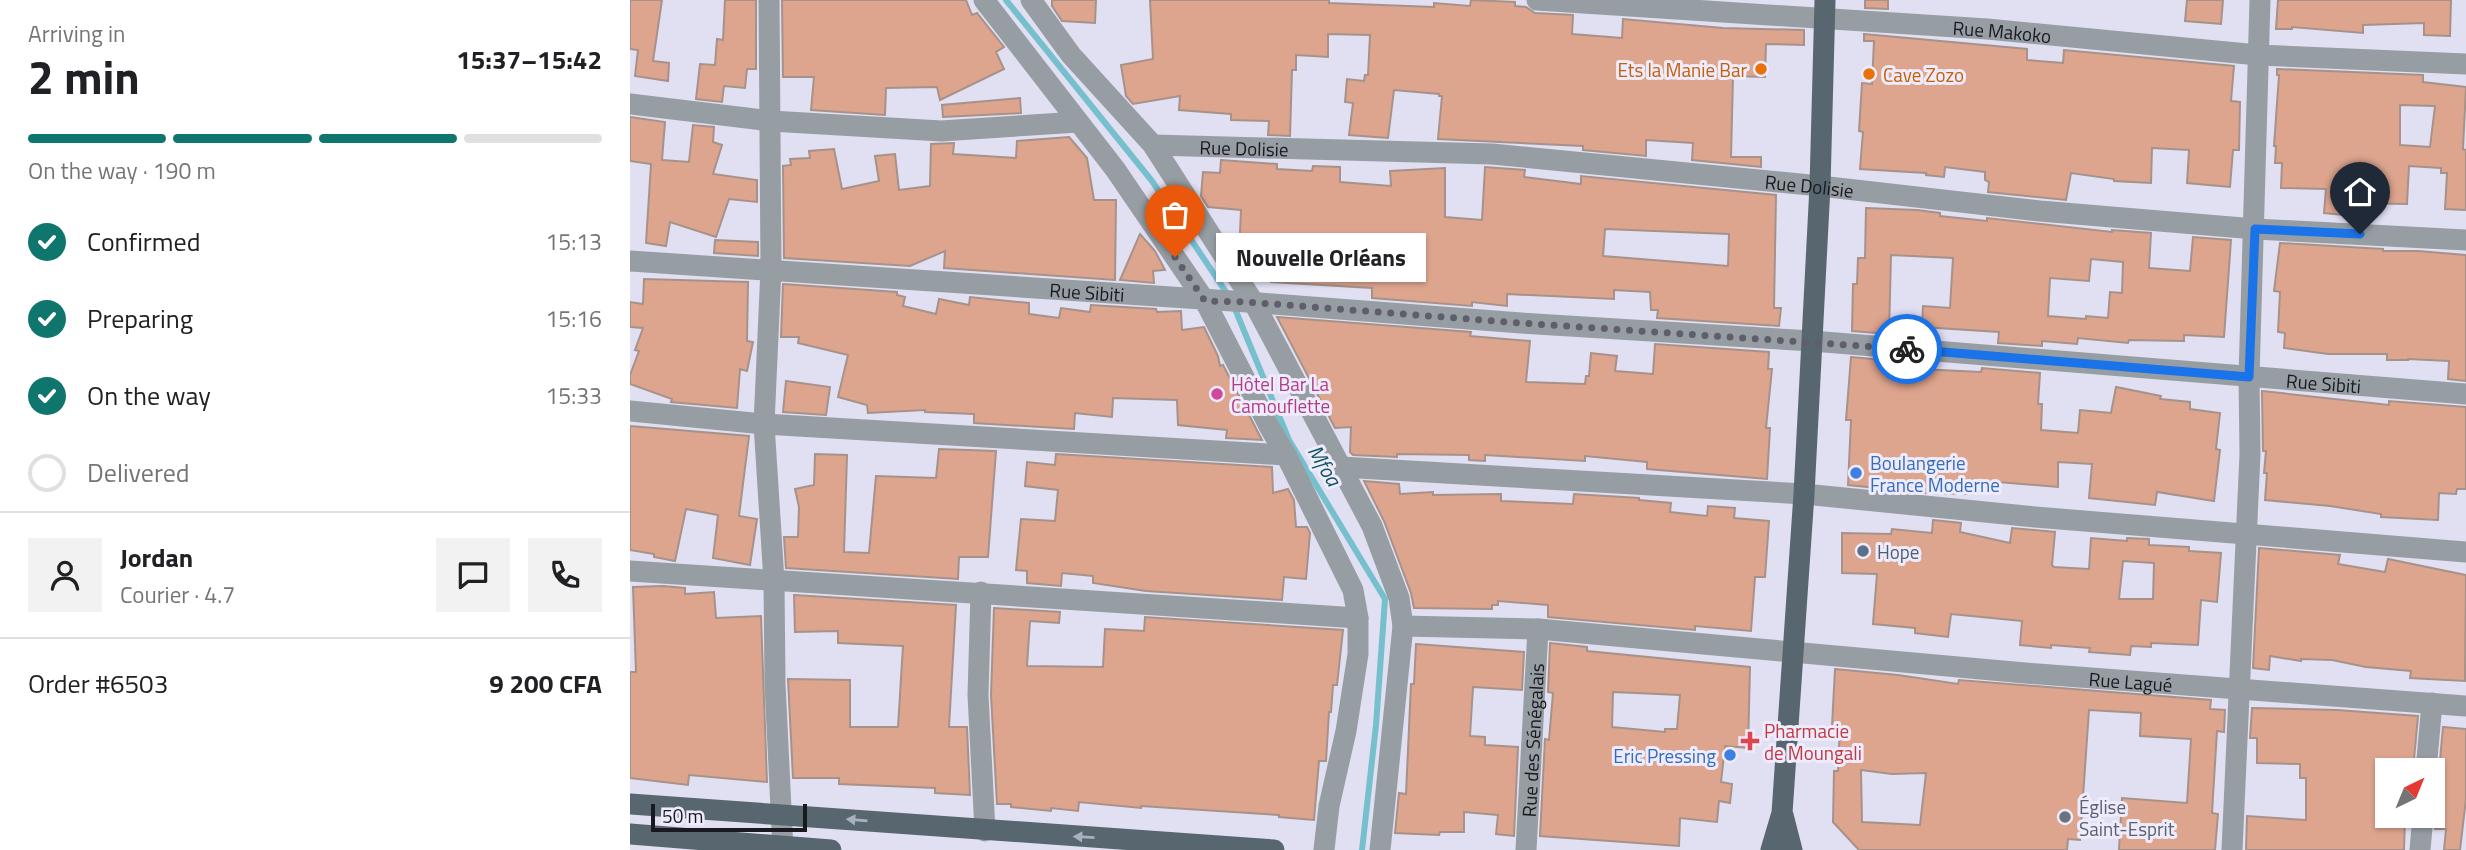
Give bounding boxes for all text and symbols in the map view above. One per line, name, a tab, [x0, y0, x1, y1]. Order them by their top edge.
street label: Rue Makoko	[1952, 12, 2053, 50]
text: Arriving in	[28, 16, 125, 51]
text: 15:37–15:42	[456, 40, 602, 79]
text: 2 min	[28, 42, 140, 112]
place label: Ets la Manie Bar	[1617, 55, 1747, 84]
place label: Cave Zozo	[1883, 60, 1964, 89]
marker: Ets la Manie Bar	[1753, 61, 1769, 77]
marker: Cave Zozo	[1861, 66, 1877, 82]
street label: Rue Dolisie	[1199, 132, 1289, 163]
text: On the way · 190 m	[28, 153, 216, 188]
pin	[2330, 162, 2390, 234]
street label: Rue Dolisie	[1764, 166, 1855, 204]
icon: home	[2341, 173, 2379, 211]
pin	[1145, 185, 1205, 257]
icon: bag	[1156, 196, 1194, 234]
text: Confirmed	[87, 222, 201, 261]
icon: check	[28, 223, 66, 261]
text: 15:13	[545, 224, 602, 259]
callout: Nouvelle Orléans	[1217, 232, 1427, 282]
text: Nouvelle Orléans	[1236, 240, 1406, 275]
street label: Rue Sibiti	[1049, 274, 1125, 308]
text: Preparing	[87, 299, 193, 338]
icon: check	[28, 300, 66, 338]
text: 15:16	[545, 301, 602, 336]
courier	[1872, 314, 1942, 384]
icon: bike	[1888, 330, 1926, 368]
street label: Rue Sibiti	[2285, 365, 2362, 400]
place label: Hôtel Bar La Camouflette	[1231, 369, 1330, 420]
text: On the way	[87, 376, 211, 415]
icon: check	[28, 377, 66, 415]
text: 15:33	[545, 378, 602, 413]
marker: Hôtel Bar La Camouflette	[1209, 386, 1225, 402]
water label: Mfoa	[1300, 438, 1351, 493]
place label: Boulangerie France Moderne	[1870, 448, 2000, 499]
text: Delivered	[87, 453, 190, 492]
marker: Boulangerie France Moderne	[1848, 465, 1864, 481]
place label: Hope	[1877, 537, 1919, 566]
button: person	[28, 538, 102, 612]
text: Jordan	[120, 538, 193, 577]
button: chat	[436, 538, 510, 612]
button: phone	[528, 538, 602, 612]
marker: Hope	[1855, 543, 1871, 559]
text: Courier · 4.7	[120, 577, 235, 612]
street label: Rue des Sénégalais	[1513, 662, 1551, 818]
street label: Rue Lagué	[2088, 663, 2173, 698]
text: Order #6503	[28, 664, 168, 703]
text: 9 200 CFA	[489, 664, 602, 703]
place label: Pharmacie de Moungali	[1764, 716, 1862, 767]
marker: Pharmacie de Moungali	[1742, 733, 1758, 749]
place label: Eric Pressing	[1613, 741, 1716, 770]
marker: Eric Pressing	[1722, 747, 1738, 763]
north arrow	[2375, 758, 2445, 828]
map controls	[2375, 758, 2445, 828]
place label: Église Saint-Esprit	[2079, 792, 2175, 843]
scale bar	[651, 801, 807, 833]
text: 50 m	[662, 801, 703, 830]
marker: Église Saint-Esprit	[2057, 809, 2073, 825]
one-way arrow	[846, 814, 868, 825]
one-way arrow	[1072, 831, 1094, 842]

